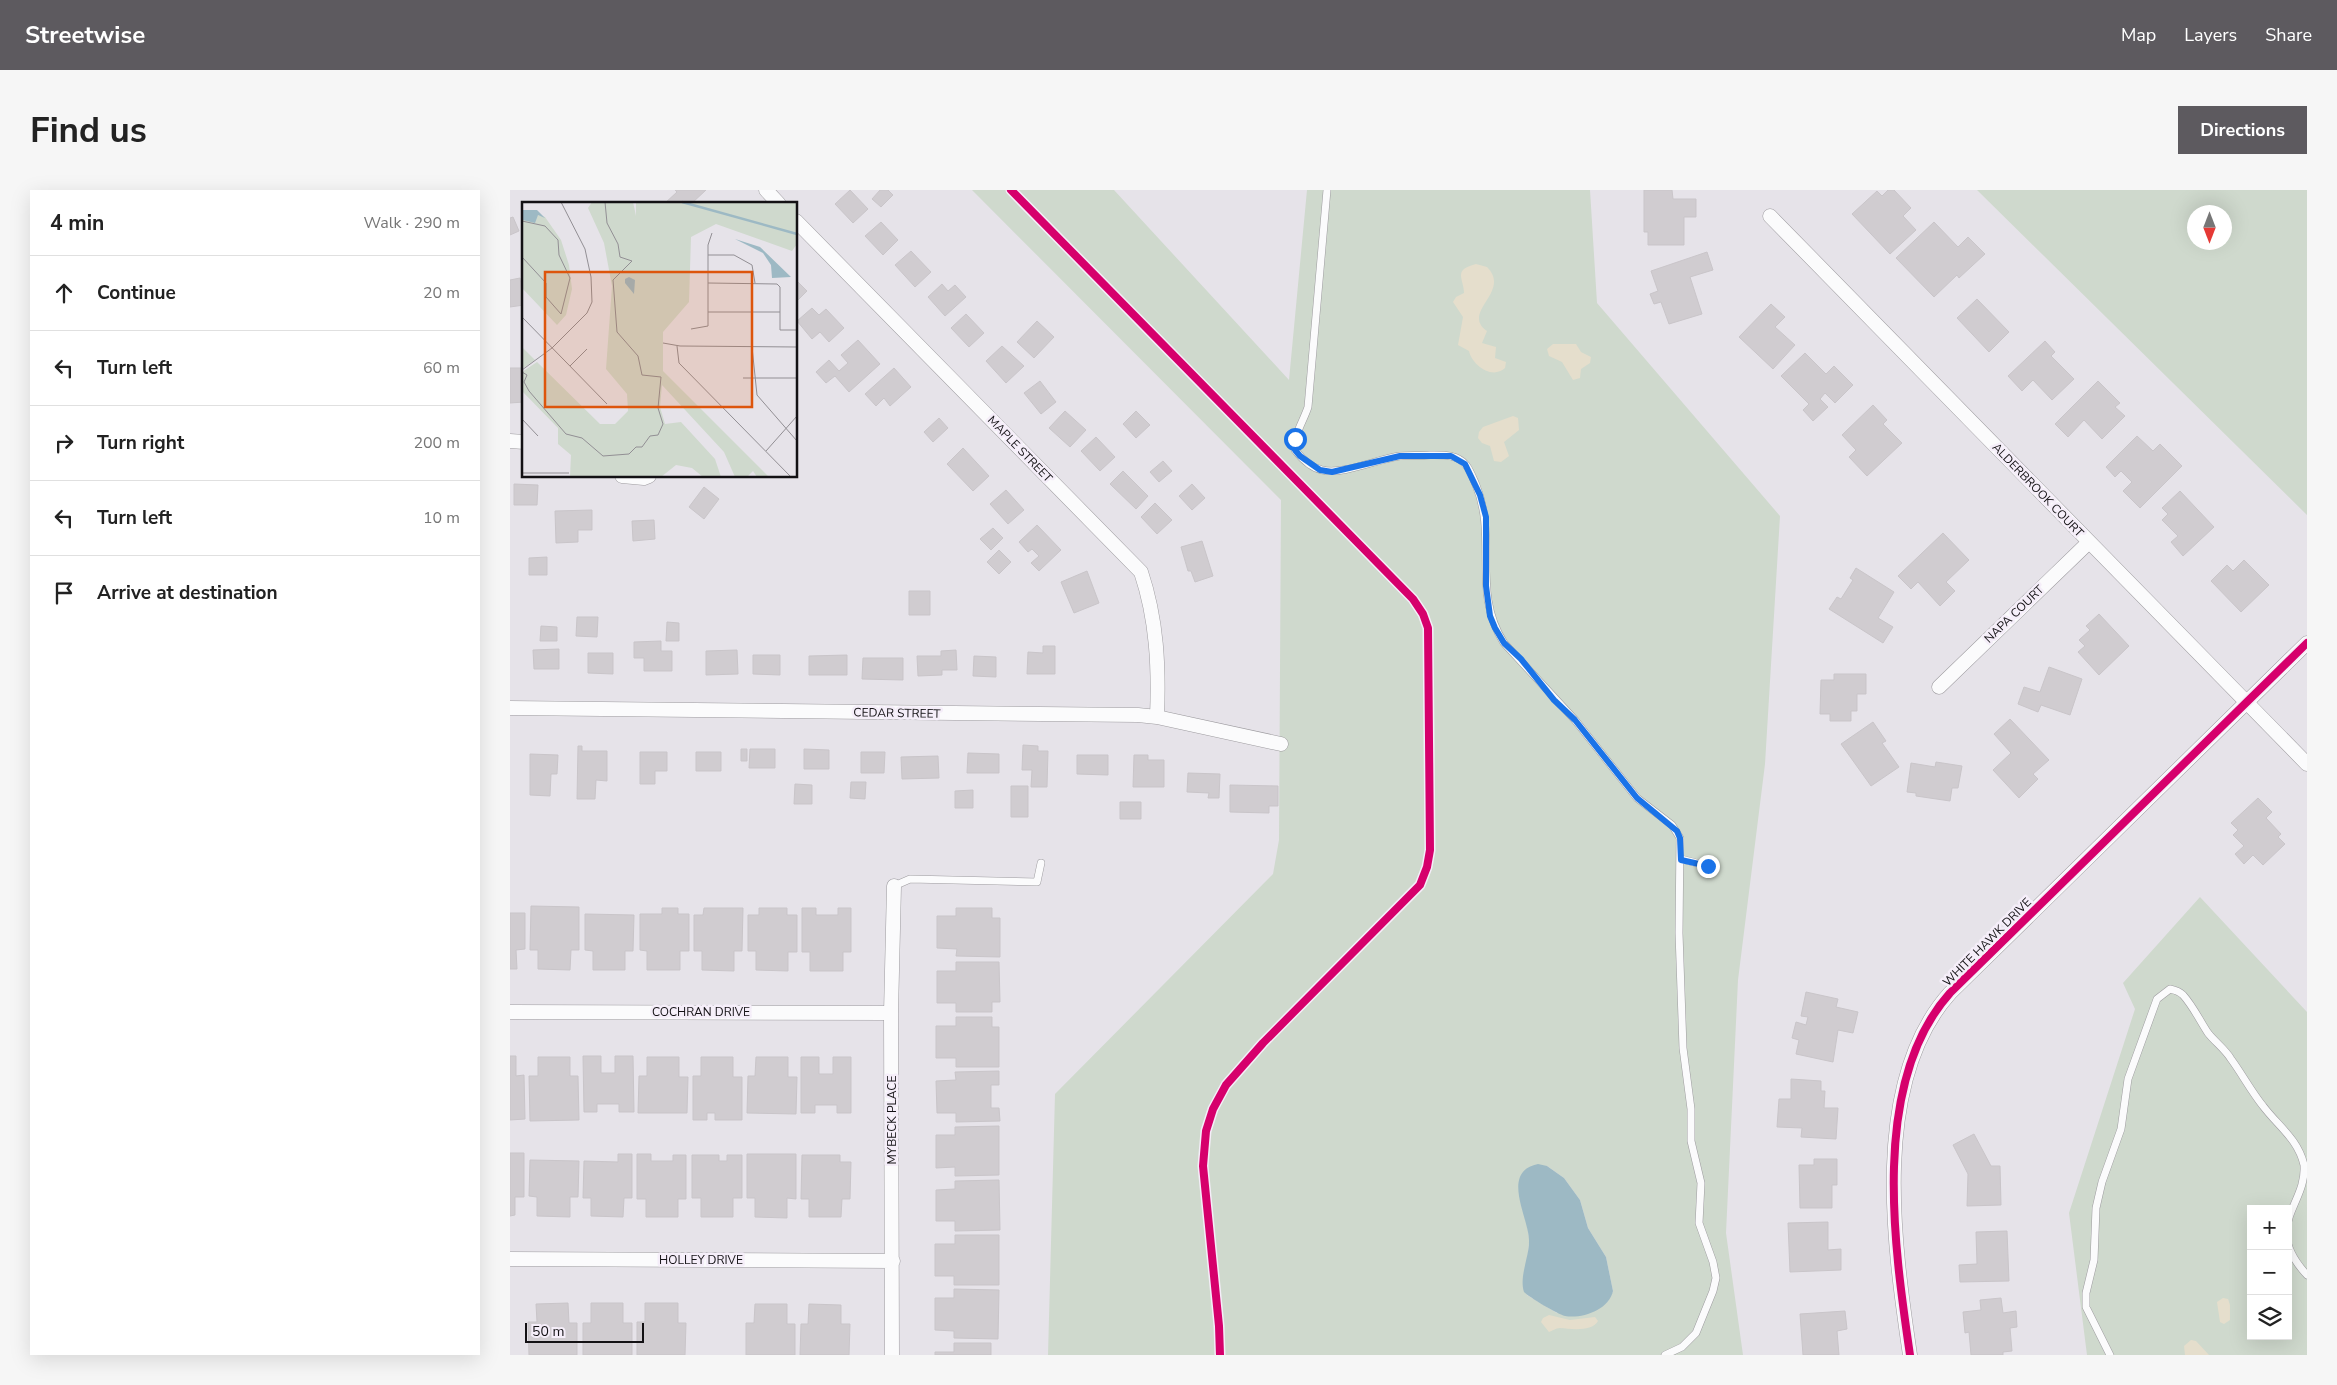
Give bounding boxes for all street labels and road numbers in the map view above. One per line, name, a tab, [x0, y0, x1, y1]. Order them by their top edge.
street label: MAPLE STREET	[984, 412, 1056, 486]
street label: ALDERBROOK COURT	[1989, 439, 2088, 541]
street label: NAPA COURT	[1981, 581, 2048, 646]
street label: CEDAR STREET	[853, 704, 942, 722]
street label: WHITE HAWK DRIVE	[1939, 894, 2035, 990]
street label: COCHRAN DRIVE	[652, 1004, 750, 1020]
street label: MYBECK PLACE	[884, 1076, 900, 1164]
street label: HOLLEY DRIVE	[659, 1252, 743, 1268]

